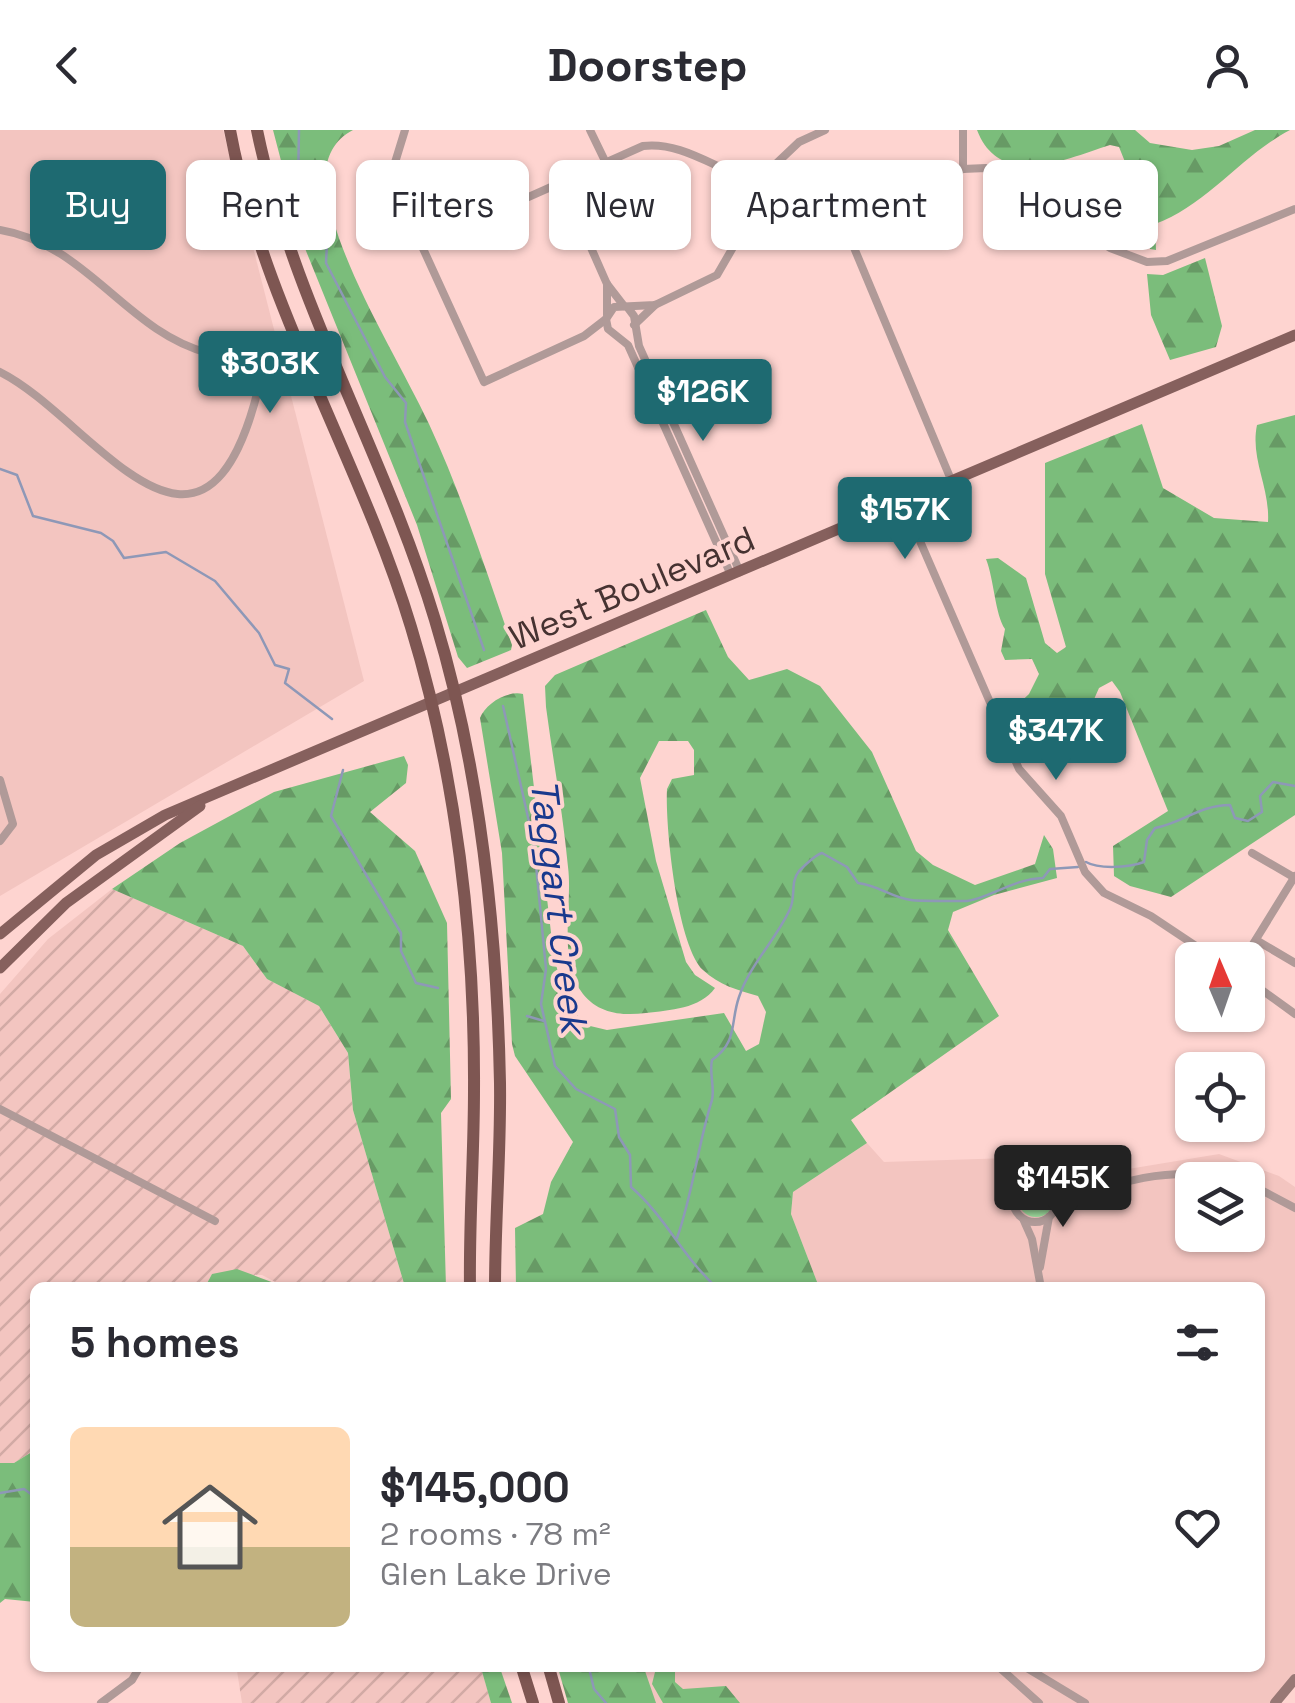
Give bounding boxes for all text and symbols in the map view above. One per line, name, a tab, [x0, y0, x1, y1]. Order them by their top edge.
text: Doorstep	[548, 37, 747, 94]
icon: back	[40, 38, 95, 93]
icon: person	[1200, 38, 1255, 93]
chip: Buy	[30, 160, 166, 250]
chip: Rent	[186, 160, 336, 250]
chip: Filters	[356, 160, 529, 250]
chip: New	[549, 160, 691, 250]
chip: Apartment	[711, 160, 963, 250]
chip: House	[983, 160, 1158, 250]
pin: $303K	[200, 331, 340, 416]
text: $303K	[220, 343, 320, 383]
pin: $126K	[633, 359, 773, 444]
text: $126K	[657, 371, 749, 411]
pin: $157K	[835, 477, 975, 562]
text: $157K	[860, 489, 950, 529]
street label: West Boulevard	[503, 516, 761, 660]
pin: $347K	[986, 698, 1126, 783]
text: $347K	[1008, 710, 1104, 750]
water label: Taggart Creek	[520, 776, 599, 1041]
north arrow	[1175, 942, 1265, 1032]
map controls	[1175, 942, 1265, 1252]
button: locate	[1175, 1052, 1265, 1142]
pin: $145K	[993, 1145, 1133, 1230]
text: $145K	[1016, 1157, 1110, 1197]
button: layers	[1175, 1162, 1265, 1252]
icon: filters	[1170, 1315, 1225, 1370]
text: 5 homes	[70, 1316, 240, 1369]
text: $145,000	[380, 1461, 570, 1514]
icon: home	[150, 1467, 270, 1587]
icon: heart	[1170, 1500, 1225, 1555]
text: 2 rooms · 78 m²	[380, 1514, 611, 1554]
text: Glen Lake Drive	[380, 1554, 612, 1594]

